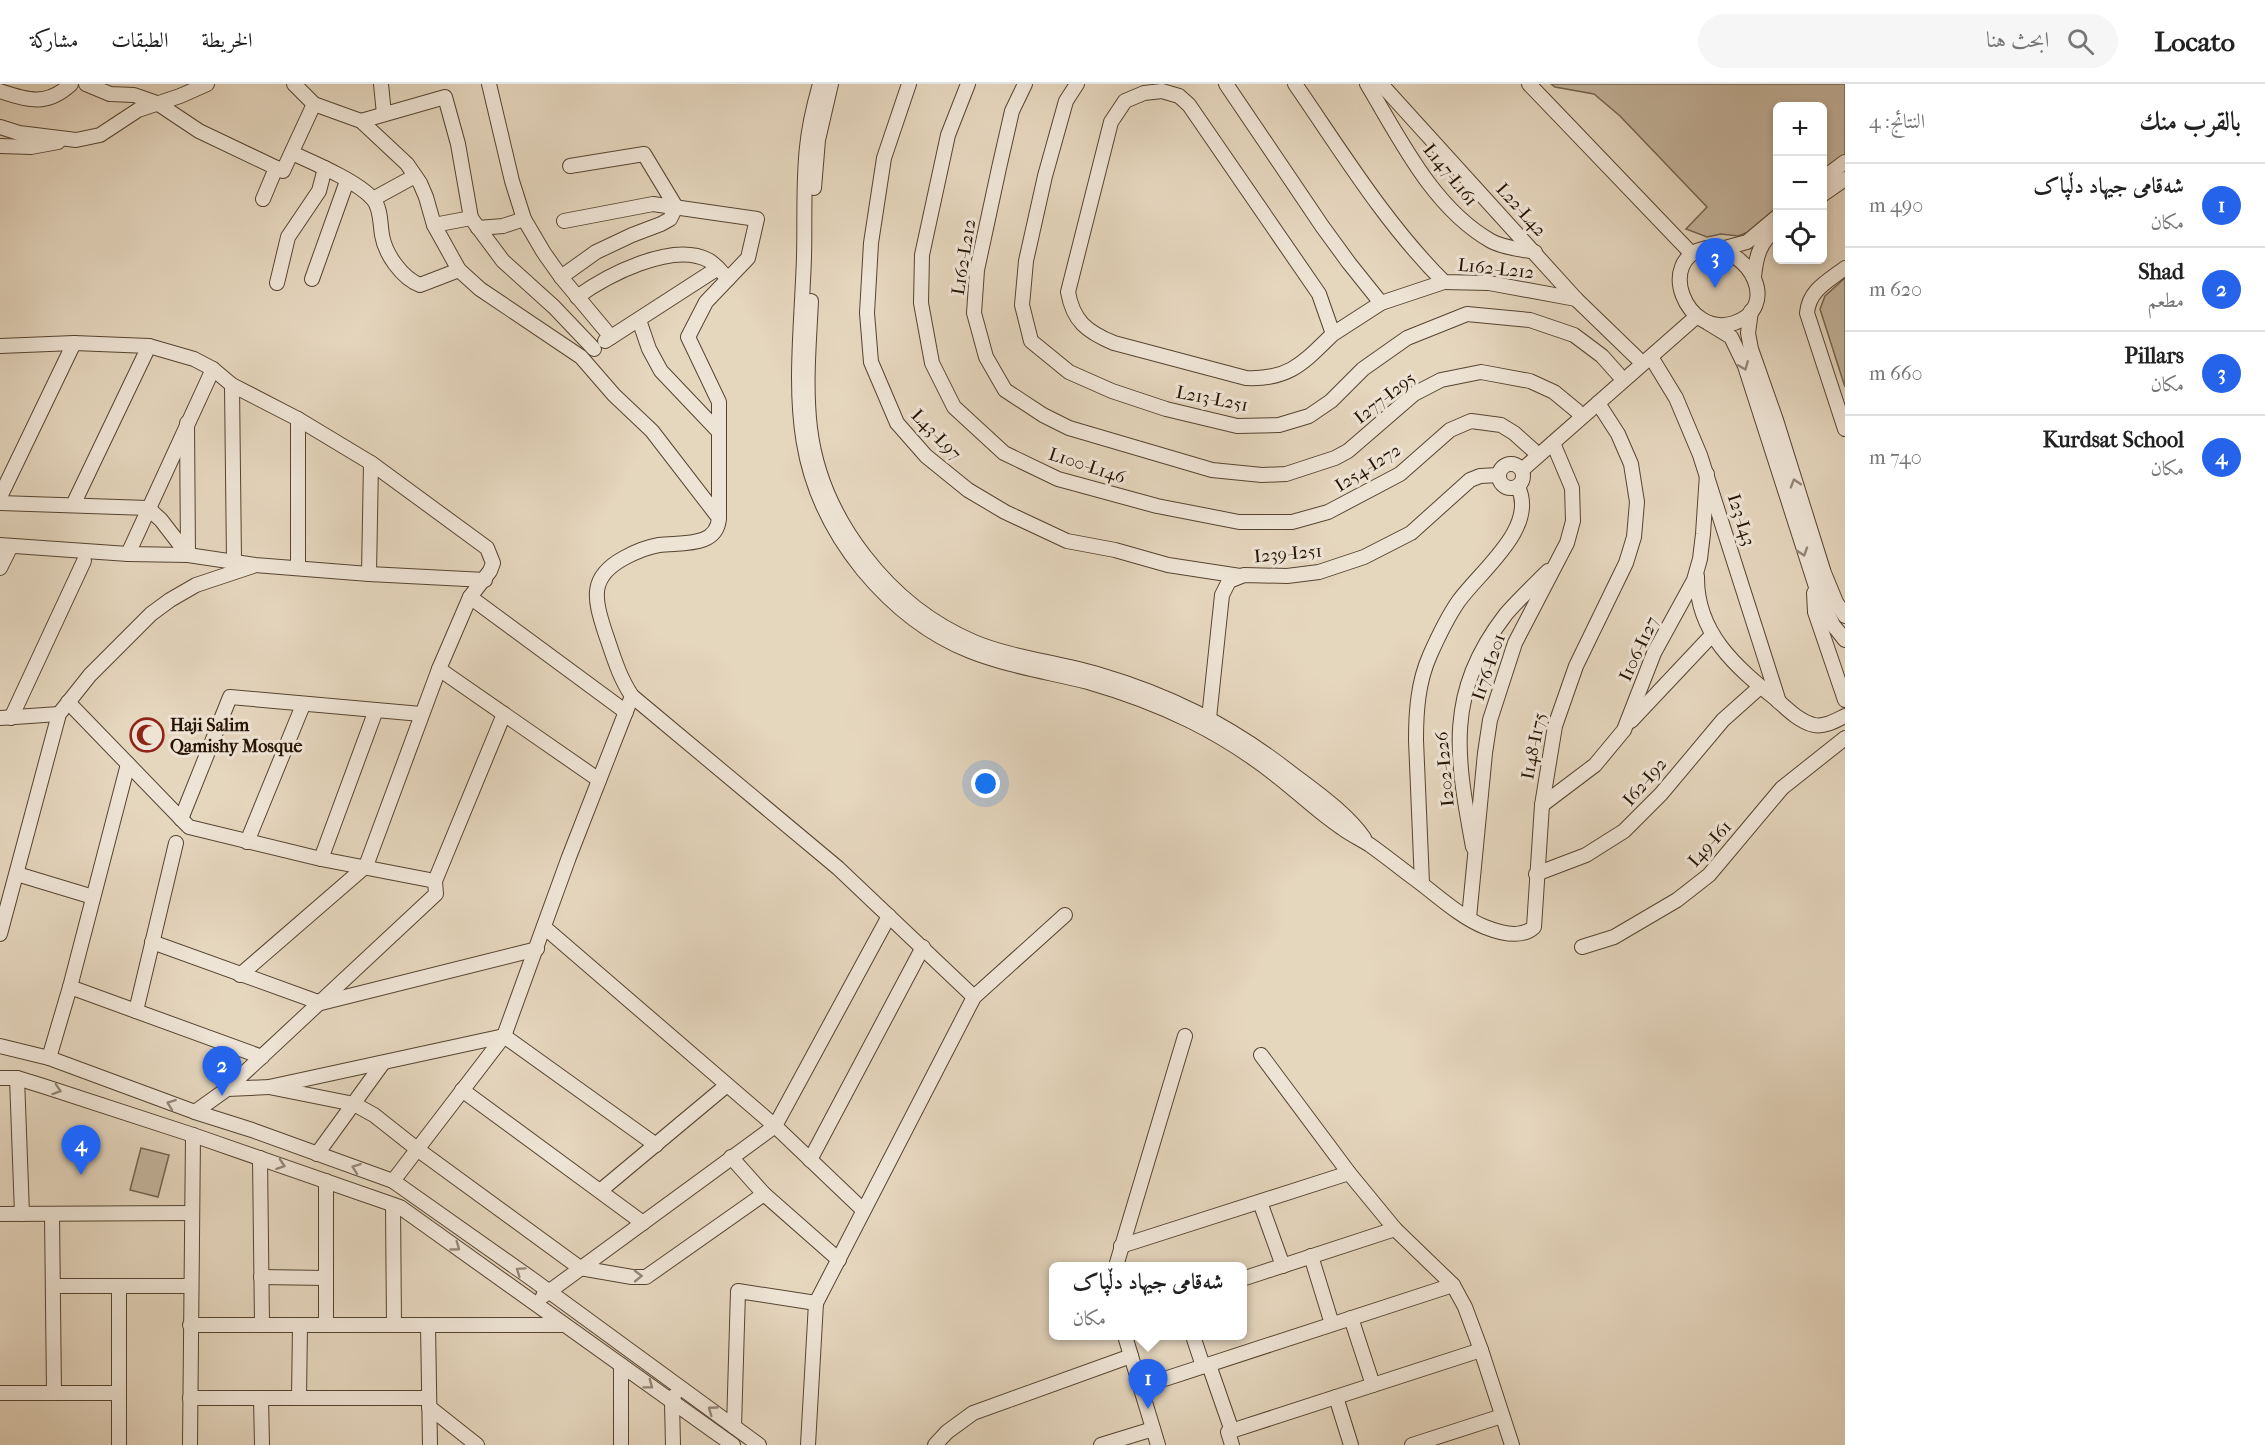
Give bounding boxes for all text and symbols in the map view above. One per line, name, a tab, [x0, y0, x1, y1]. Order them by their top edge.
search box	[1698, 14, 2118, 68]
icon: search	[2064, 25, 2097, 58]
text: Locato	[2154, 25, 2235, 58]
text: ابحث هنا	[1986, 27, 2049, 53]
text: مشاركة	[30, 28, 78, 52]
text: الطبقات	[111, 28, 168, 52]
text: الخريطة	[201, 28, 253, 52]
map controls	[1773, 102, 1827, 264]
button: +	[1773, 102, 1827, 156]
text: بالقرب منك	[2139, 106, 2241, 137]
text: النتائج: 4	[1869, 110, 1925, 133]
street label: L147-L161	[1419, 140, 1481, 210]
button: −	[1773, 156, 1827, 210]
text: شەقامی جیهاد دڵپاک	[2033, 173, 2184, 199]
street label: L22-L42	[1492, 179, 1550, 241]
text: 490 m	[1869, 194, 1923, 217]
text: 1	[2218, 194, 2225, 217]
button: locate	[1773, 210, 1827, 264]
text: مكان	[2150, 211, 2184, 234]
street label: L162-L212	[948, 218, 980, 296]
pin: 3	[1696, 238, 1734, 288]
street label: L162-L212	[1457, 255, 1535, 283]
text: Shad	[2138, 259, 2184, 285]
text: 620 m	[1869, 278, 1922, 301]
text: 2	[2216, 278, 2227, 301]
text: مطعم	[2147, 289, 2184, 312]
text: Pillars	[2124, 343, 2184, 369]
one-way arrow	[1737, 360, 1749, 371]
text: 660 m	[1869, 362, 1923, 385]
text: 3	[2217, 362, 2226, 385]
street label: I277-I295	[1350, 367, 1420, 428]
text: مكان	[2150, 373, 2184, 396]
street label: L213-L251	[1174, 382, 1250, 416]
street label: L43-L97	[907, 405, 965, 465]
text: Kurdsat School	[2043, 427, 2184, 453]
street label: I254-I272	[1331, 440, 1405, 496]
street label: L100-L146	[1046, 444, 1128, 488]
text: 740 m	[1869, 446, 1922, 469]
text: 4	[2216, 446, 2227, 469]
text: مكان	[2150, 457, 2184, 480]
one-way arrow	[1790, 478, 1802, 489]
street label: I23-I43	[1723, 491, 1759, 549]
street label: I239-I251	[1253, 541, 1323, 567]
one-way arrow	[1796, 546, 1809, 557]
street label: I106-I127	[1615, 613, 1663, 685]
street label: I176-I201	[1468, 631, 1510, 703]
street label: I148-I175	[1517, 711, 1551, 781]
place label: Haji Salim Qamishy Mosque	[170, 715, 302, 757]
mosque icon: Haji Salim Qamishy Mosque	[129, 717, 165, 753]
street label: I202-I226	[1431, 730, 1459, 807]
street label: I62-I92	[1619, 754, 1671, 810]
your location	[971, 769, 1000, 798]
street label: I49-I61	[1684, 817, 1736, 871]
pin: 2	[202, 1046, 242, 1096]
one-way arrow	[51, 1083, 62, 1096]
one-way arrow	[167, 1098, 177, 1111]
pin: 4	[62, 1126, 100, 1175]
one-way arrow	[275, 1158, 286, 1171]
one-way arrow	[351, 1163, 362, 1175]
one-way arrow	[450, 1240, 461, 1251]
popup	[1049, 1262, 1247, 1340]
one-way arrow	[516, 1267, 527, 1278]
text: شەقامی جیهاد دڵپاک	[1073, 1269, 1223, 1295]
one-way arrow	[633, 1270, 642, 1282]
text: مكان	[1073, 1307, 1106, 1330]
pin: 1	[1128, 1360, 1168, 1409]
one-way arrow	[642, 1378, 653, 1389]
one-way arrow	[707, 1406, 718, 1417]

